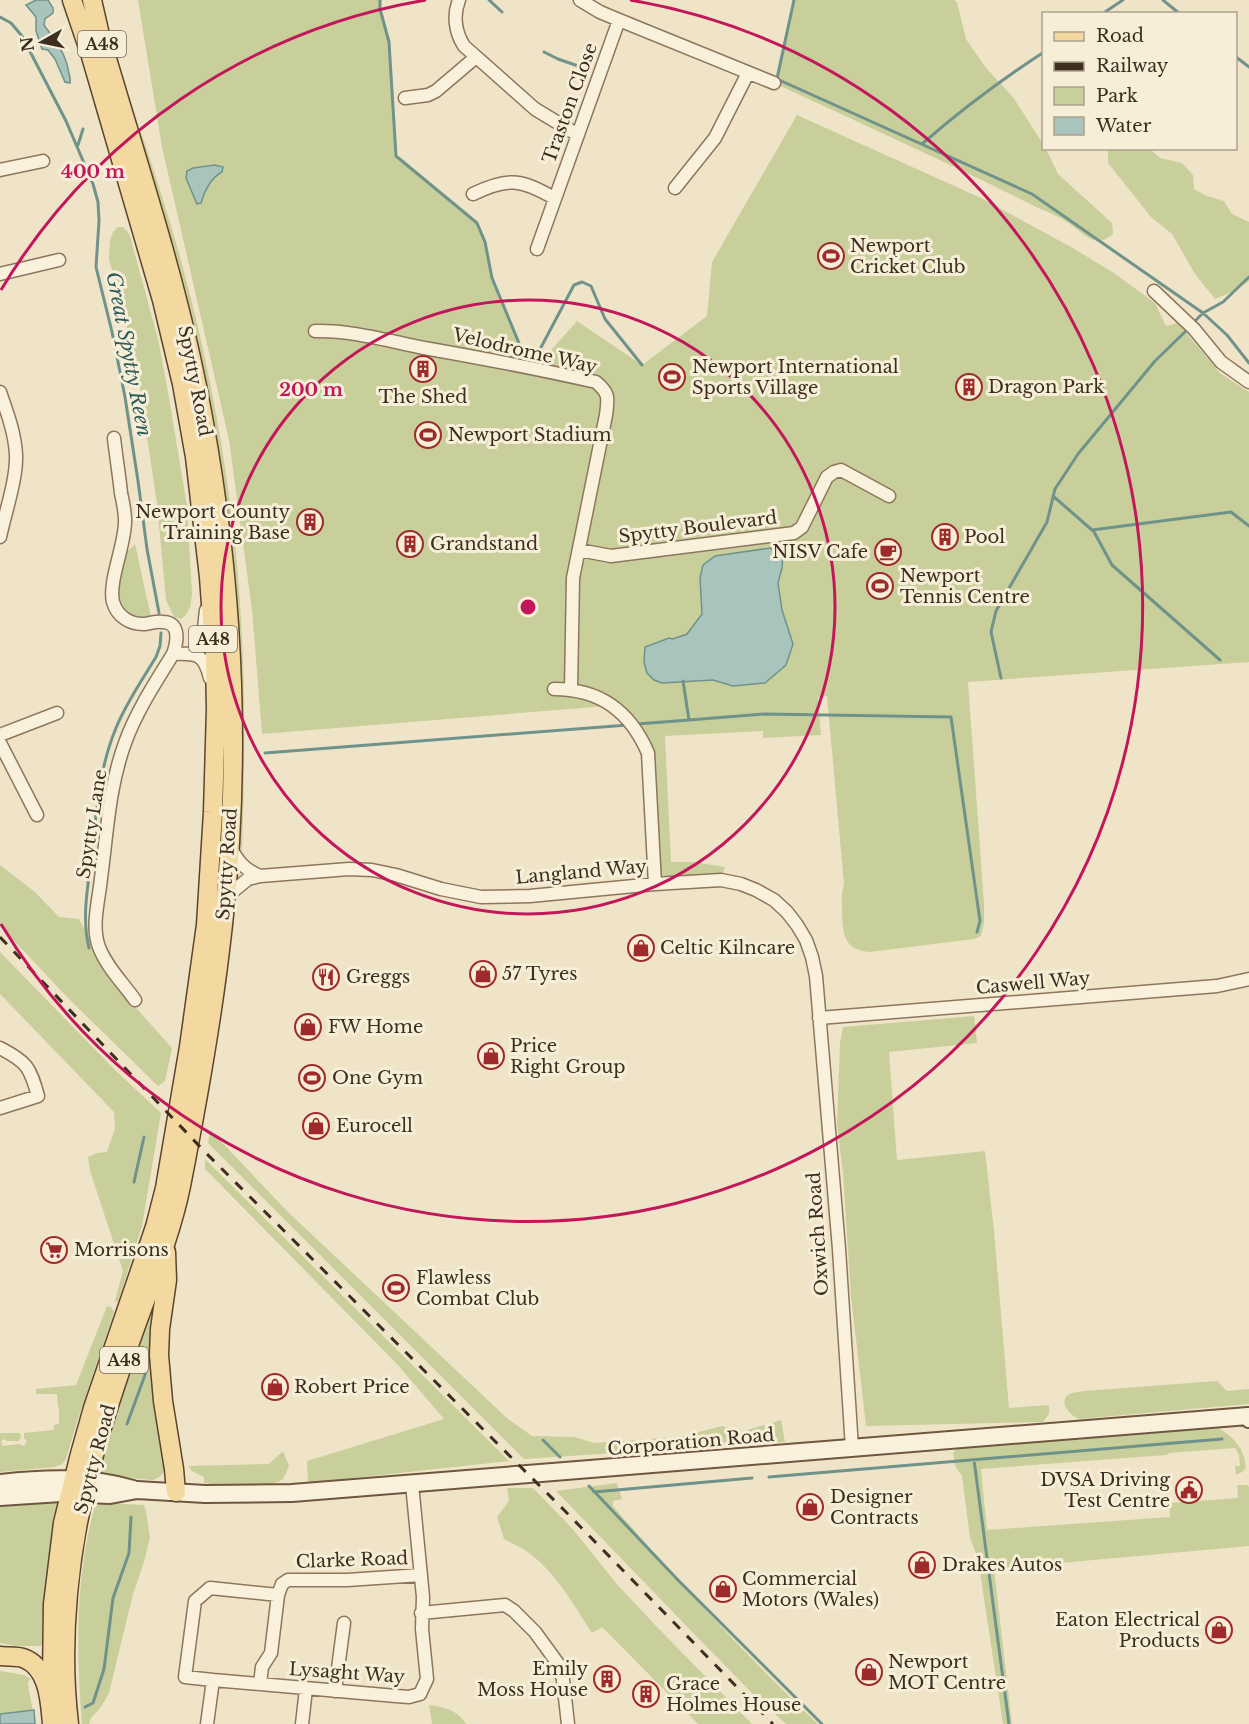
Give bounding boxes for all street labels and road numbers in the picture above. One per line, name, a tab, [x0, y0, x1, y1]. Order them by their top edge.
road number: A48	[78, 31, 126, 57]
street label: Traston Close	[538, 40, 602, 166]
street label: Velodrome Way	[450, 323, 600, 378]
street label: Spytty Road	[173, 324, 217, 438]
street label: Spytty Boulevard	[617, 506, 779, 548]
road number: A48	[189, 626, 237, 652]
street label: Spytty Lane	[72, 768, 112, 880]
street label: Spytty Road	[212, 807, 242, 921]
street label: Langland Way	[514, 855, 648, 889]
street label: Caswell Way	[975, 967, 1092, 999]
street label: Oxwich Road	[803, 1171, 833, 1297]
road number: A48	[100, 1347, 148, 1373]
street label: Spytty Road	[70, 1402, 120, 1516]
street label: Corporation Road	[607, 1424, 775, 1460]
street label: Clarke Road	[295, 1547, 409, 1573]
street label: Lysaght Way	[288, 1658, 406, 1688]

